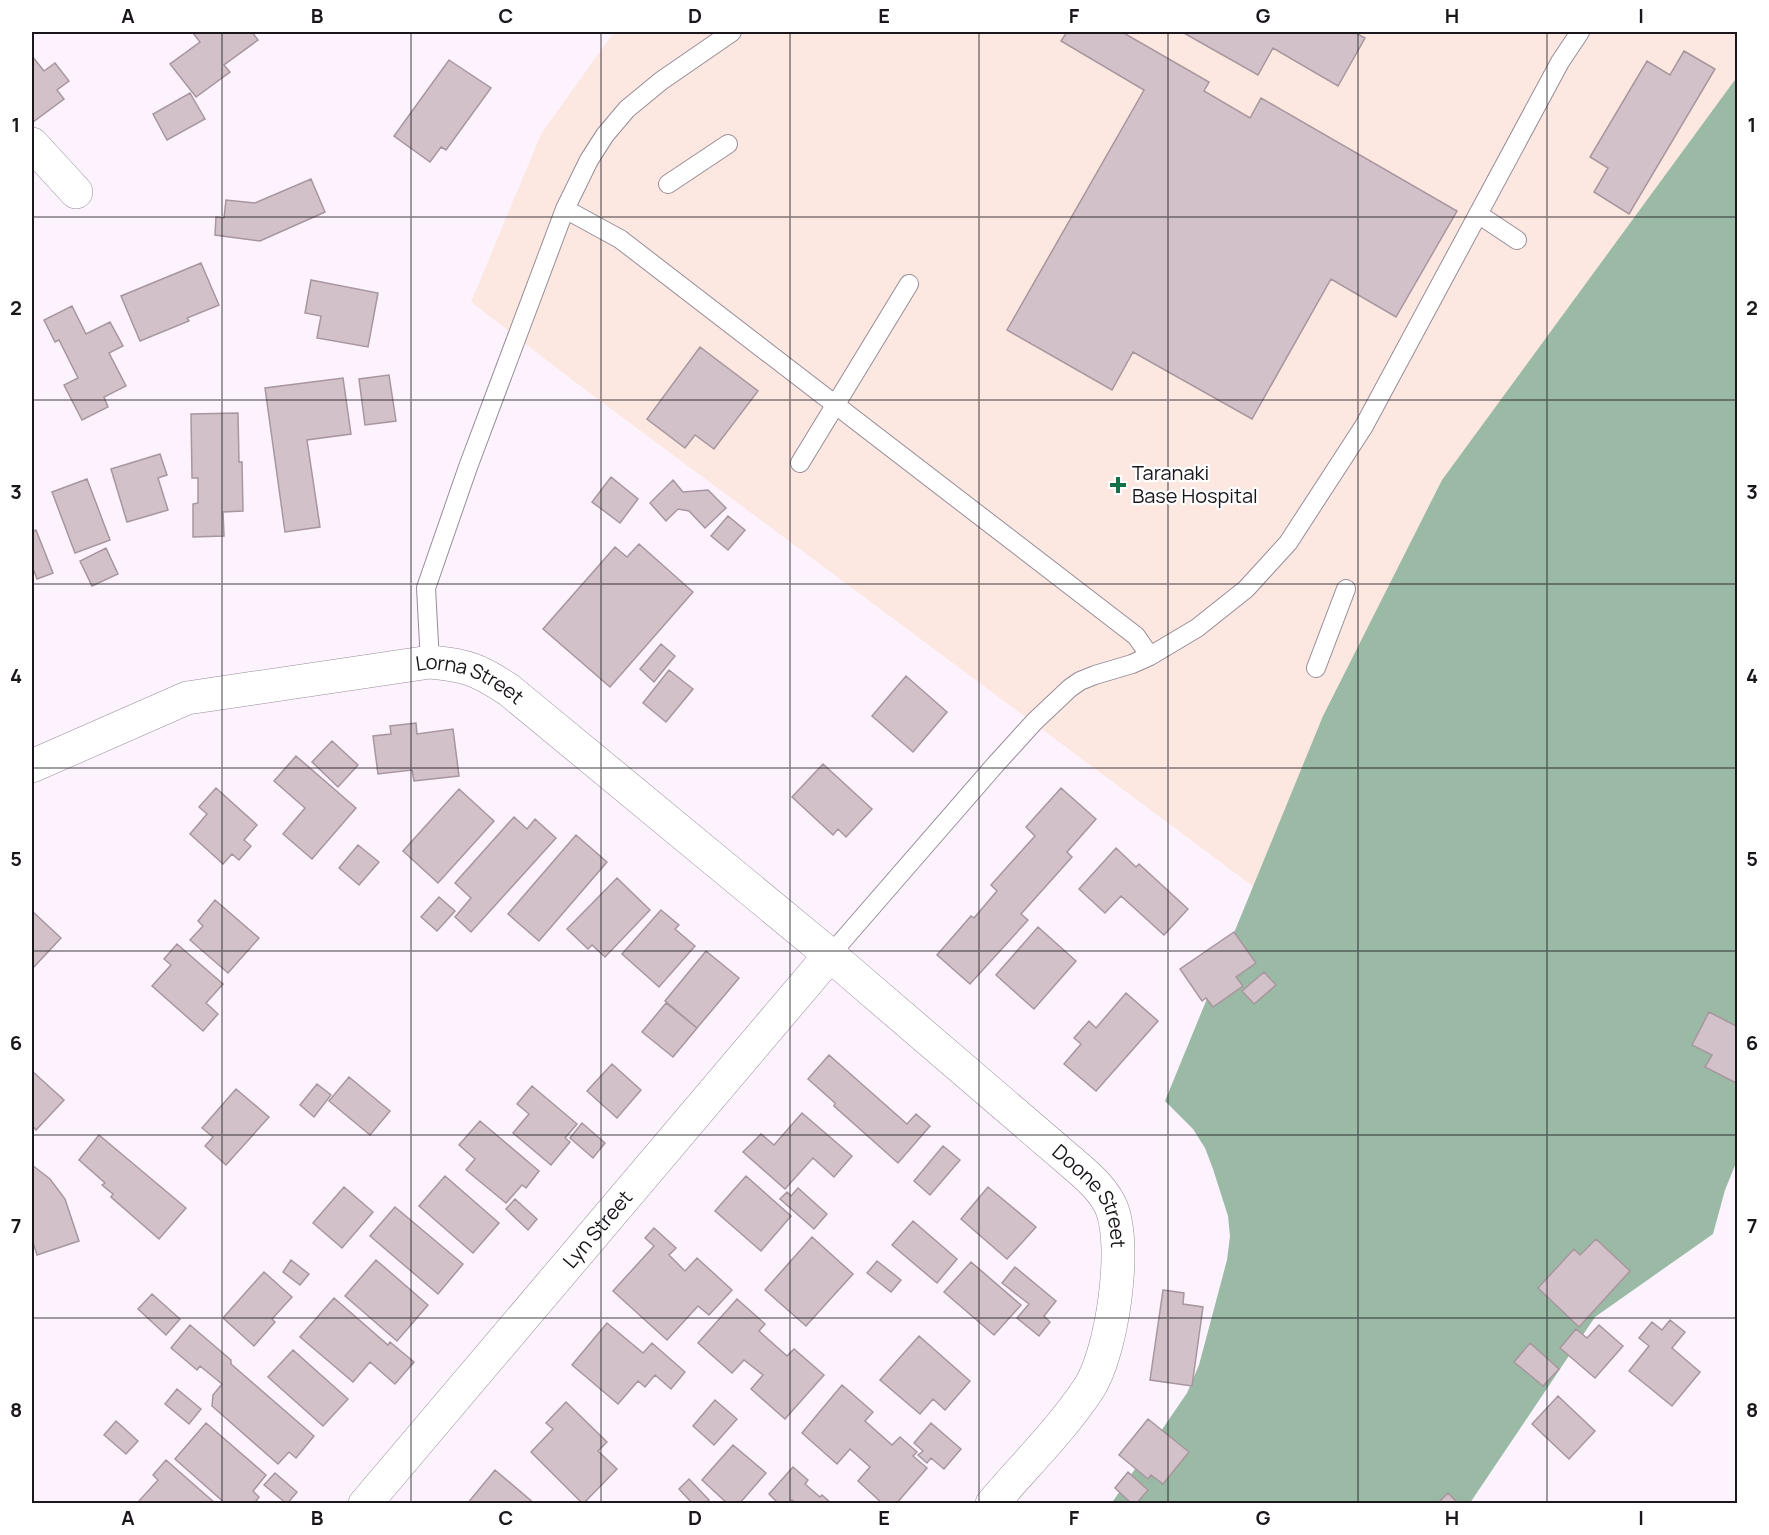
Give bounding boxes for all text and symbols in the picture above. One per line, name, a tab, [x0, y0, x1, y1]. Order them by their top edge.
text: A	[121, 2, 135, 29]
text: B	[311, 2, 324, 29]
text: C	[499, 2, 513, 29]
text: D	[688, 2, 702, 29]
text: E	[878, 2, 890, 29]
text: F	[1069, 2, 1080, 29]
text: G	[1256, 2, 1271, 29]
text: H	[1445, 2, 1459, 29]
text: I	[1638, 2, 1644, 29]
text: 1	[12, 111, 20, 138]
text: 1	[1748, 111, 1756, 138]
text: 2	[10, 294, 22, 321]
text: 2	[1746, 294, 1758, 321]
place label: Taranaki Base Hospital	[1132, 459, 1258, 509]
marker: Taranaki Base Hospital	[1109, 476, 1127, 494]
text: 3	[10, 478, 22, 505]
text: 3	[1746, 478, 1758, 505]
street label: Lorna Street	[414, 648, 530, 710]
text: 4	[10, 662, 22, 689]
text: 4	[1746, 662, 1758, 689]
text: 5	[10, 845, 22, 872]
text: 5	[1746, 845, 1758, 872]
text: 6	[10, 1029, 22, 1056]
text: 6	[1746, 1029, 1758, 1056]
street label: Doone Street	[1047, 1138, 1132, 1249]
street label: Lyn Street	[556, 1184, 638, 1274]
text: 7	[11, 1212, 21, 1239]
text: 7	[1747, 1212, 1757, 1239]
text: 8	[10, 1396, 22, 1423]
text: 8	[1746, 1396, 1758, 1423]
text: A	[121, 1504, 135, 1531]
text: B	[311, 1504, 324, 1531]
text: C	[499, 1504, 513, 1531]
text: D	[688, 1504, 702, 1531]
text: E	[878, 1504, 890, 1531]
text: F	[1069, 1504, 1080, 1531]
text: G	[1256, 1504, 1271, 1531]
text: H	[1445, 1504, 1459, 1531]
text: I	[1638, 1504, 1644, 1531]

